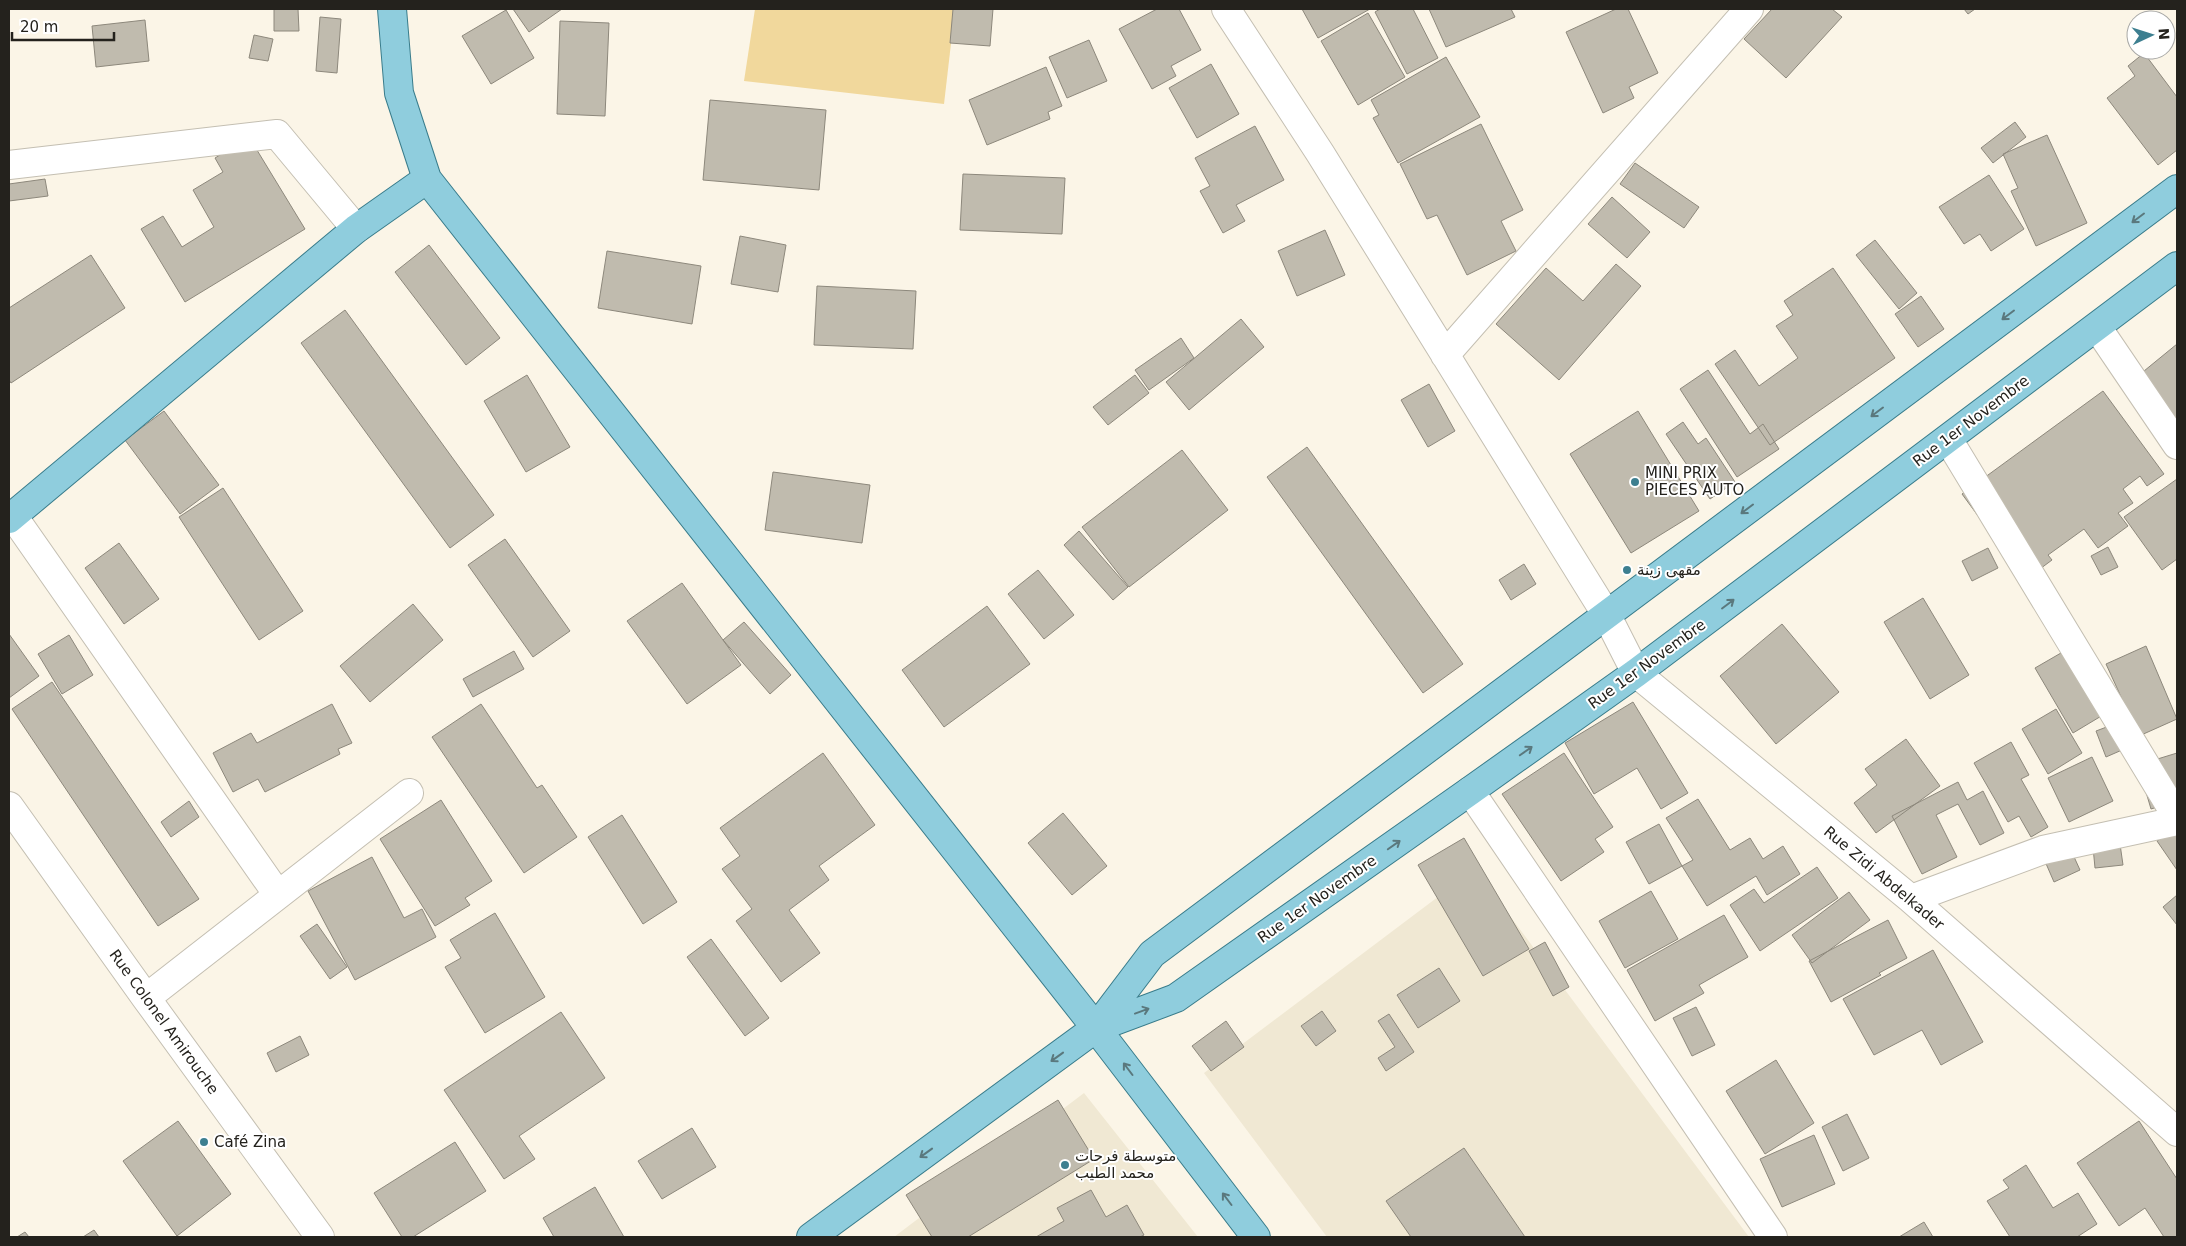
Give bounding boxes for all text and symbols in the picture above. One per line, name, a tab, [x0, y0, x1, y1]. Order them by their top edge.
scale bar	[12, 10, 115, 42]
north arrow	[2126, 10, 2176, 60]
text: 20 m	[20, 18, 58, 36]
text: N	[2156, 28, 2172, 40]
one-way arrow	[2132, 212, 2145, 223]
one-way arrow	[2002, 309, 2015, 320]
street label: Rue 1er Novembre	[1909, 371, 2033, 471]
one-way arrow	[1871, 406, 1884, 417]
place label: MINI PRIX PIECES AUTO	[1645, 464, 1744, 499]
marker: MINI PRIX PIECES AUTO	[1629, 476, 1641, 488]
one-way arrow	[1740, 504, 1754, 514]
place label: مقهى زينة	[1637, 561, 1701, 579]
marker: مقهى زينة	[1621, 564, 1633, 576]
one-way arrow	[1721, 599, 1735, 609]
street label: Rue 1er Novembre	[1585, 615, 1709, 713]
one-way arrow	[1519, 746, 1533, 756]
street label: Rue Zidi Abdelkader	[1820, 822, 1948, 934]
one-way arrow	[1386, 840, 1400, 850]
street label: Rue 1er Novembre	[1254, 851, 1380, 947]
street label: Rue Colonel Amirouche	[105, 946, 223, 1098]
one-way arrow	[1134, 1006, 1149, 1015]
one-way arrow	[1050, 1052, 1064, 1062]
one-way arrow	[1123, 1063, 1134, 1076]
place label: Café Zina	[214, 1133, 286, 1151]
marker: Café Zina	[198, 1136, 210, 1148]
place label: متوسطة فرحات محمد الطيب	[1075, 1147, 1176, 1182]
one-way arrow	[919, 1148, 933, 1158]
marker: متوسطة فرحات محمد الطيب	[1059, 1159, 1071, 1171]
one-way arrow	[1222, 1192, 1233, 1205]

